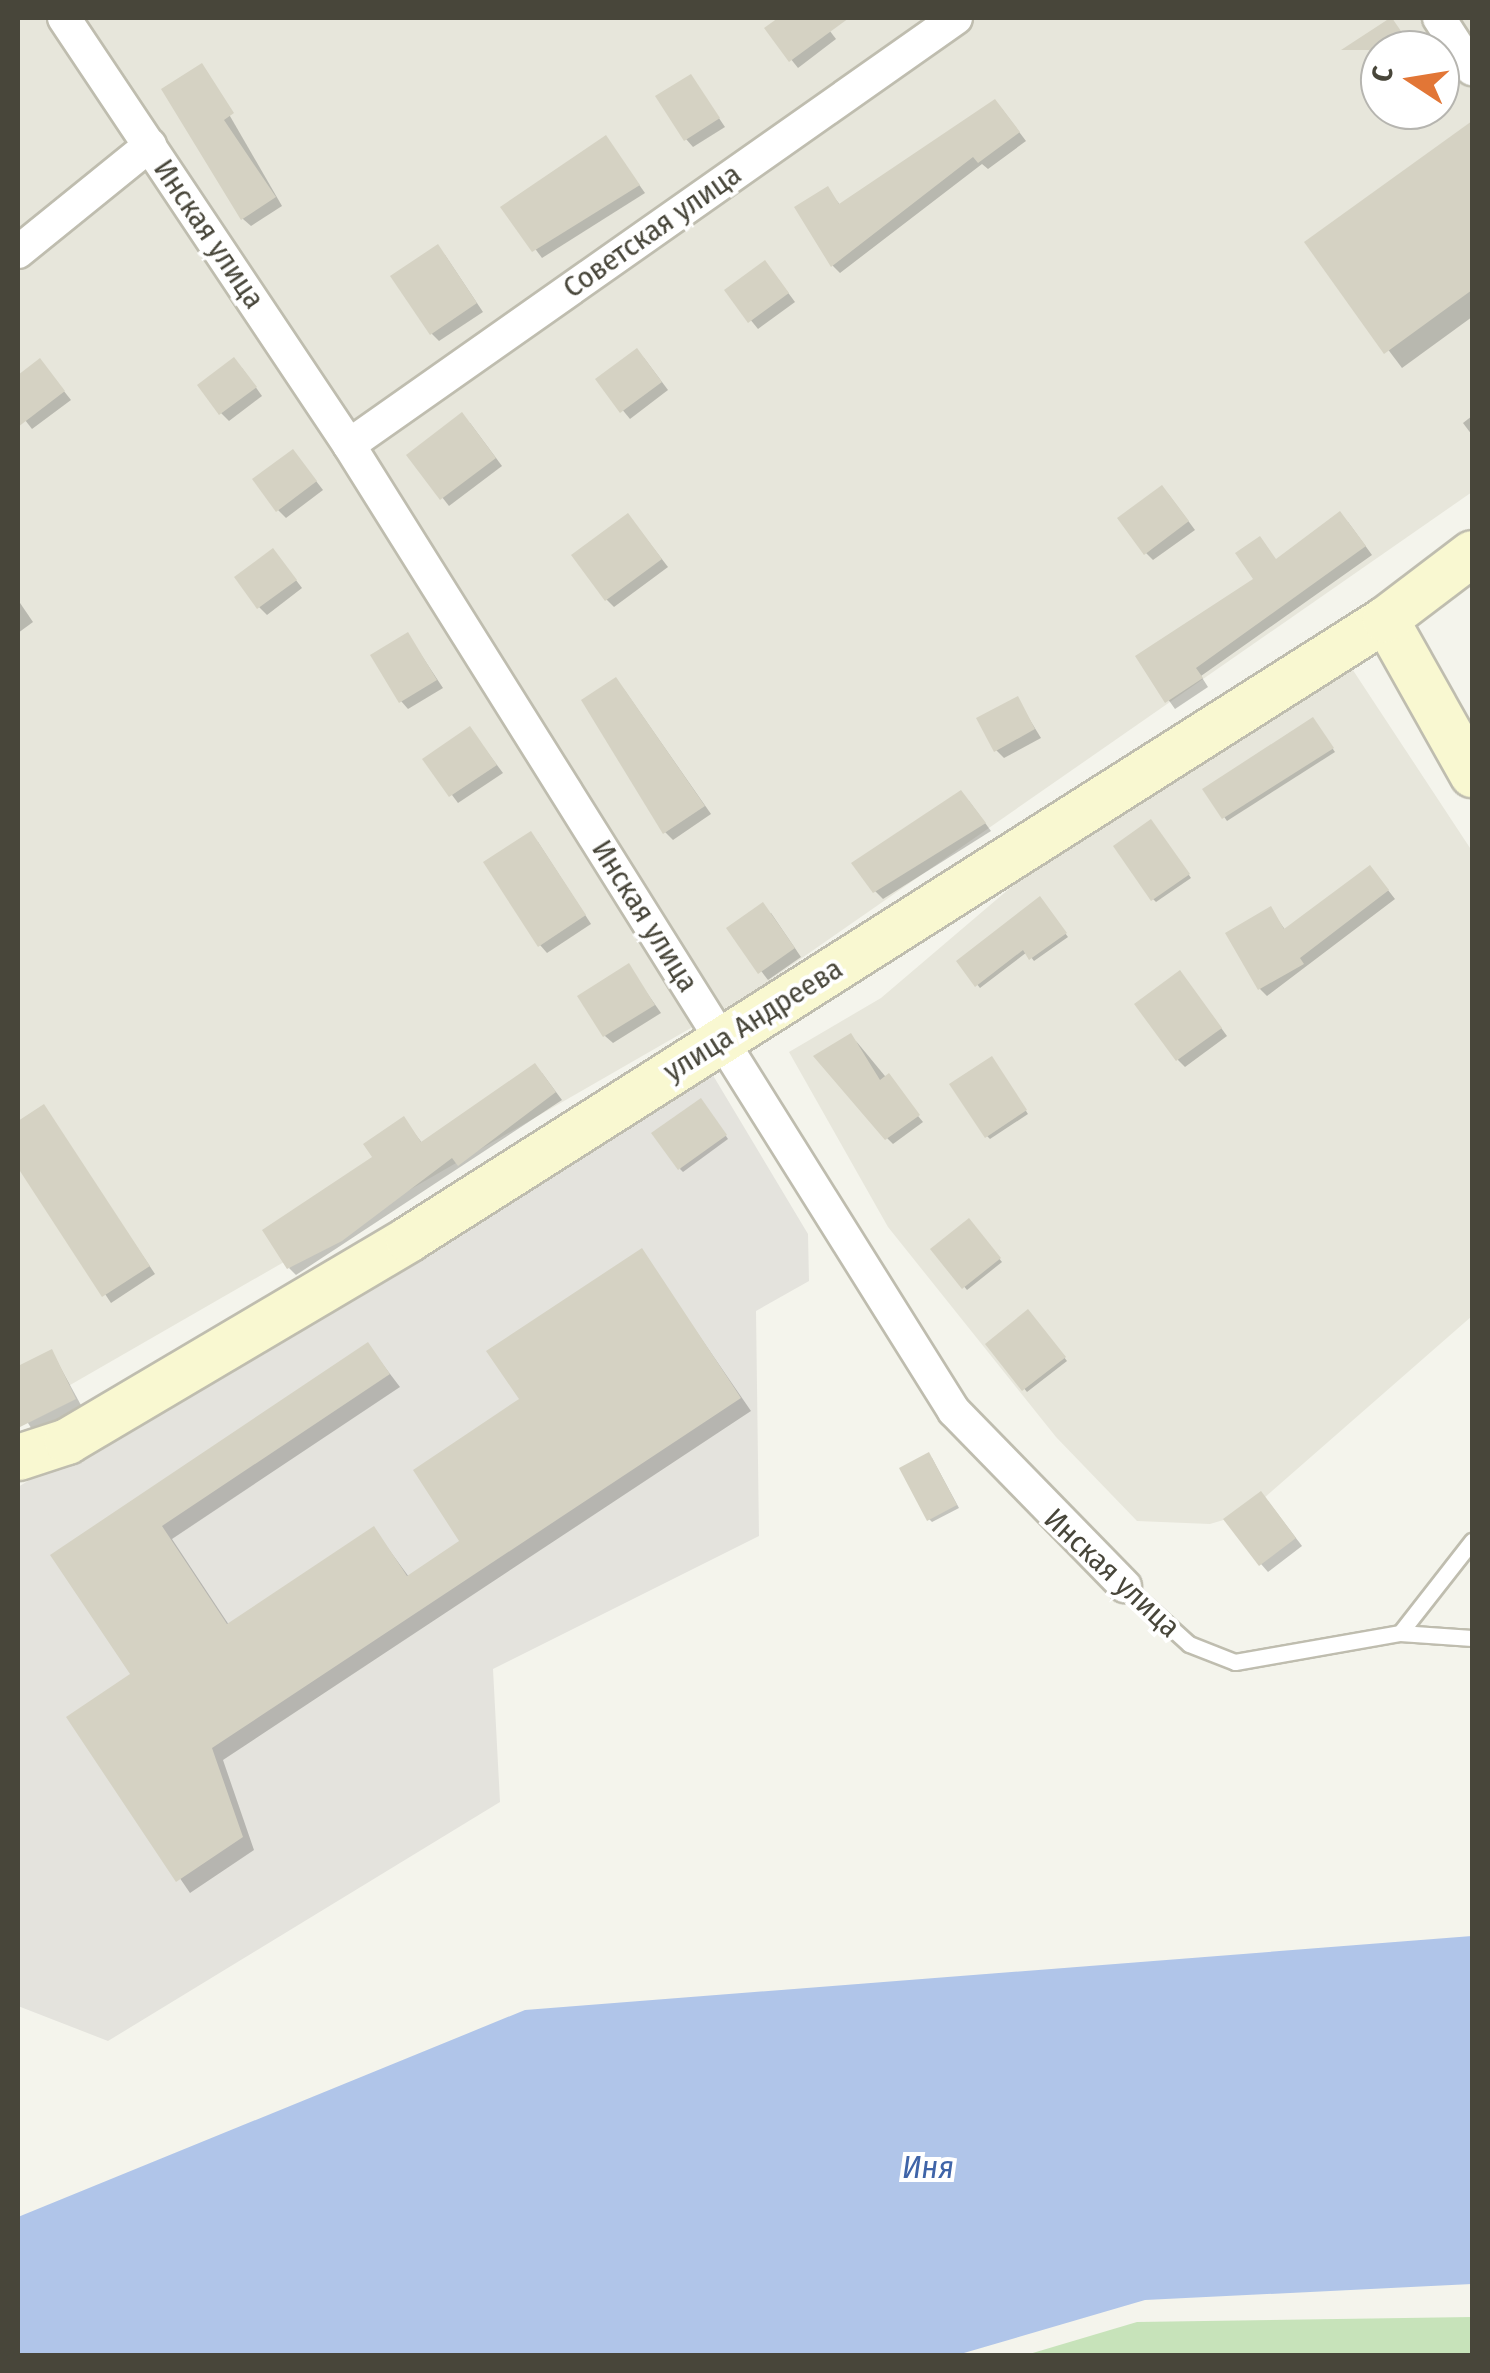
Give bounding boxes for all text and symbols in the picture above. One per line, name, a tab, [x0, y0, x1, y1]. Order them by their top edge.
north arrow	[1360, 30, 1460, 130]
text: С	[1364, 63, 1400, 85]
street label: Инская улица	[146, 152, 272, 316]
street label: Советская улица	[556, 156, 748, 306]
street label: Инская улица	[584, 833, 706, 999]
street label: улица Андреева	[657, 951, 849, 1089]
street label: Инская улица	[1037, 1501, 1187, 1645]
water label: Иня	[902, 2148, 954, 2186]

